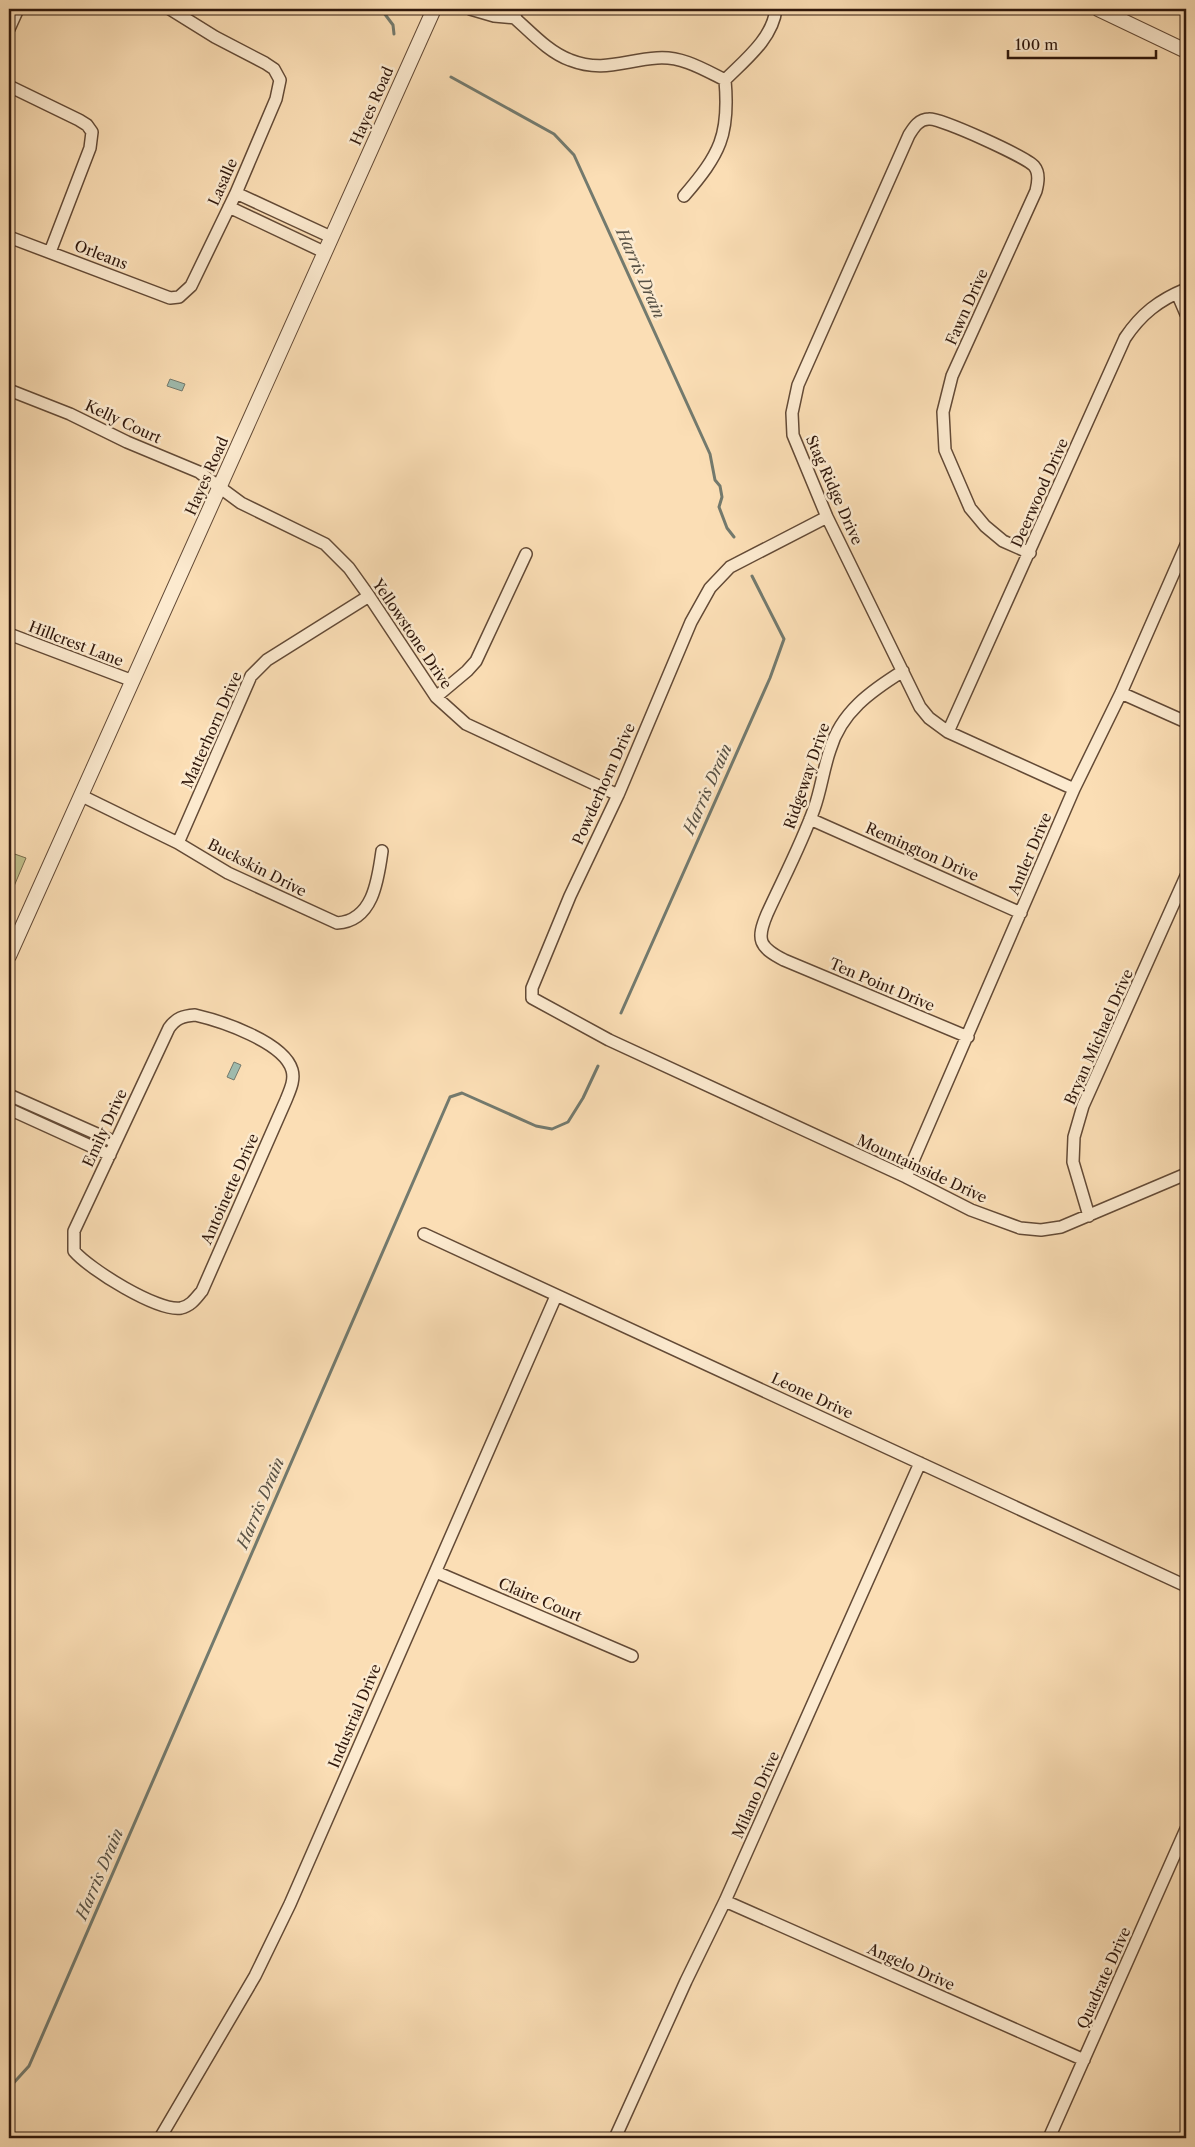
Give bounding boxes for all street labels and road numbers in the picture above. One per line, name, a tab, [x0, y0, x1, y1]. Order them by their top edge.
street label: Hayes Road	[346, 63, 397, 148]
street label: Lasalle	[204, 155, 241, 208]
street label: Orleans	[72, 236, 130, 273]
street label: Fawn Drive	[941, 266, 992, 348]
street label: Kelly Court	[82, 396, 165, 448]
street label: Stag Ridge Drive	[802, 432, 867, 548]
street label: Hayes Road	[181, 433, 232, 518]
street label: Deerwood Drive	[1007, 435, 1072, 550]
street label: Yellowstone Drive	[368, 574, 456, 692]
street label: Hillcrest Lane	[26, 617, 126, 670]
street label: Matterhorn Drive	[177, 669, 246, 791]
street label: Powderhorn Drive	[568, 720, 639, 848]
street label: Ridgeway Drive	[779, 720, 834, 831]
street label: Antler Drive	[1003, 810, 1055, 899]
street label: Remington Drive	[863, 818, 982, 885]
street label: Buckskin Drive	[205, 834, 310, 901]
street label: Ten Point Drive	[827, 954, 938, 1015]
street label: Bryan Michael Drive	[1060, 966, 1137, 1108]
street label: Emily Drive	[78, 1086, 131, 1170]
street label: Antoinette Drive	[196, 1130, 262, 1248]
street label: Mountainside Drive	[854, 1130, 990, 1207]
street label: Leone Drive	[768, 1368, 856, 1423]
street label: Claire Court	[496, 1573, 585, 1626]
street label: Industrial Drive	[324, 1661, 385, 1771]
street label: Milano Drive	[728, 1748, 783, 1841]
street label: Quadrate Drive	[1073, 1924, 1135, 2032]
street label: Angelo Drive	[864, 1938, 958, 1994]

